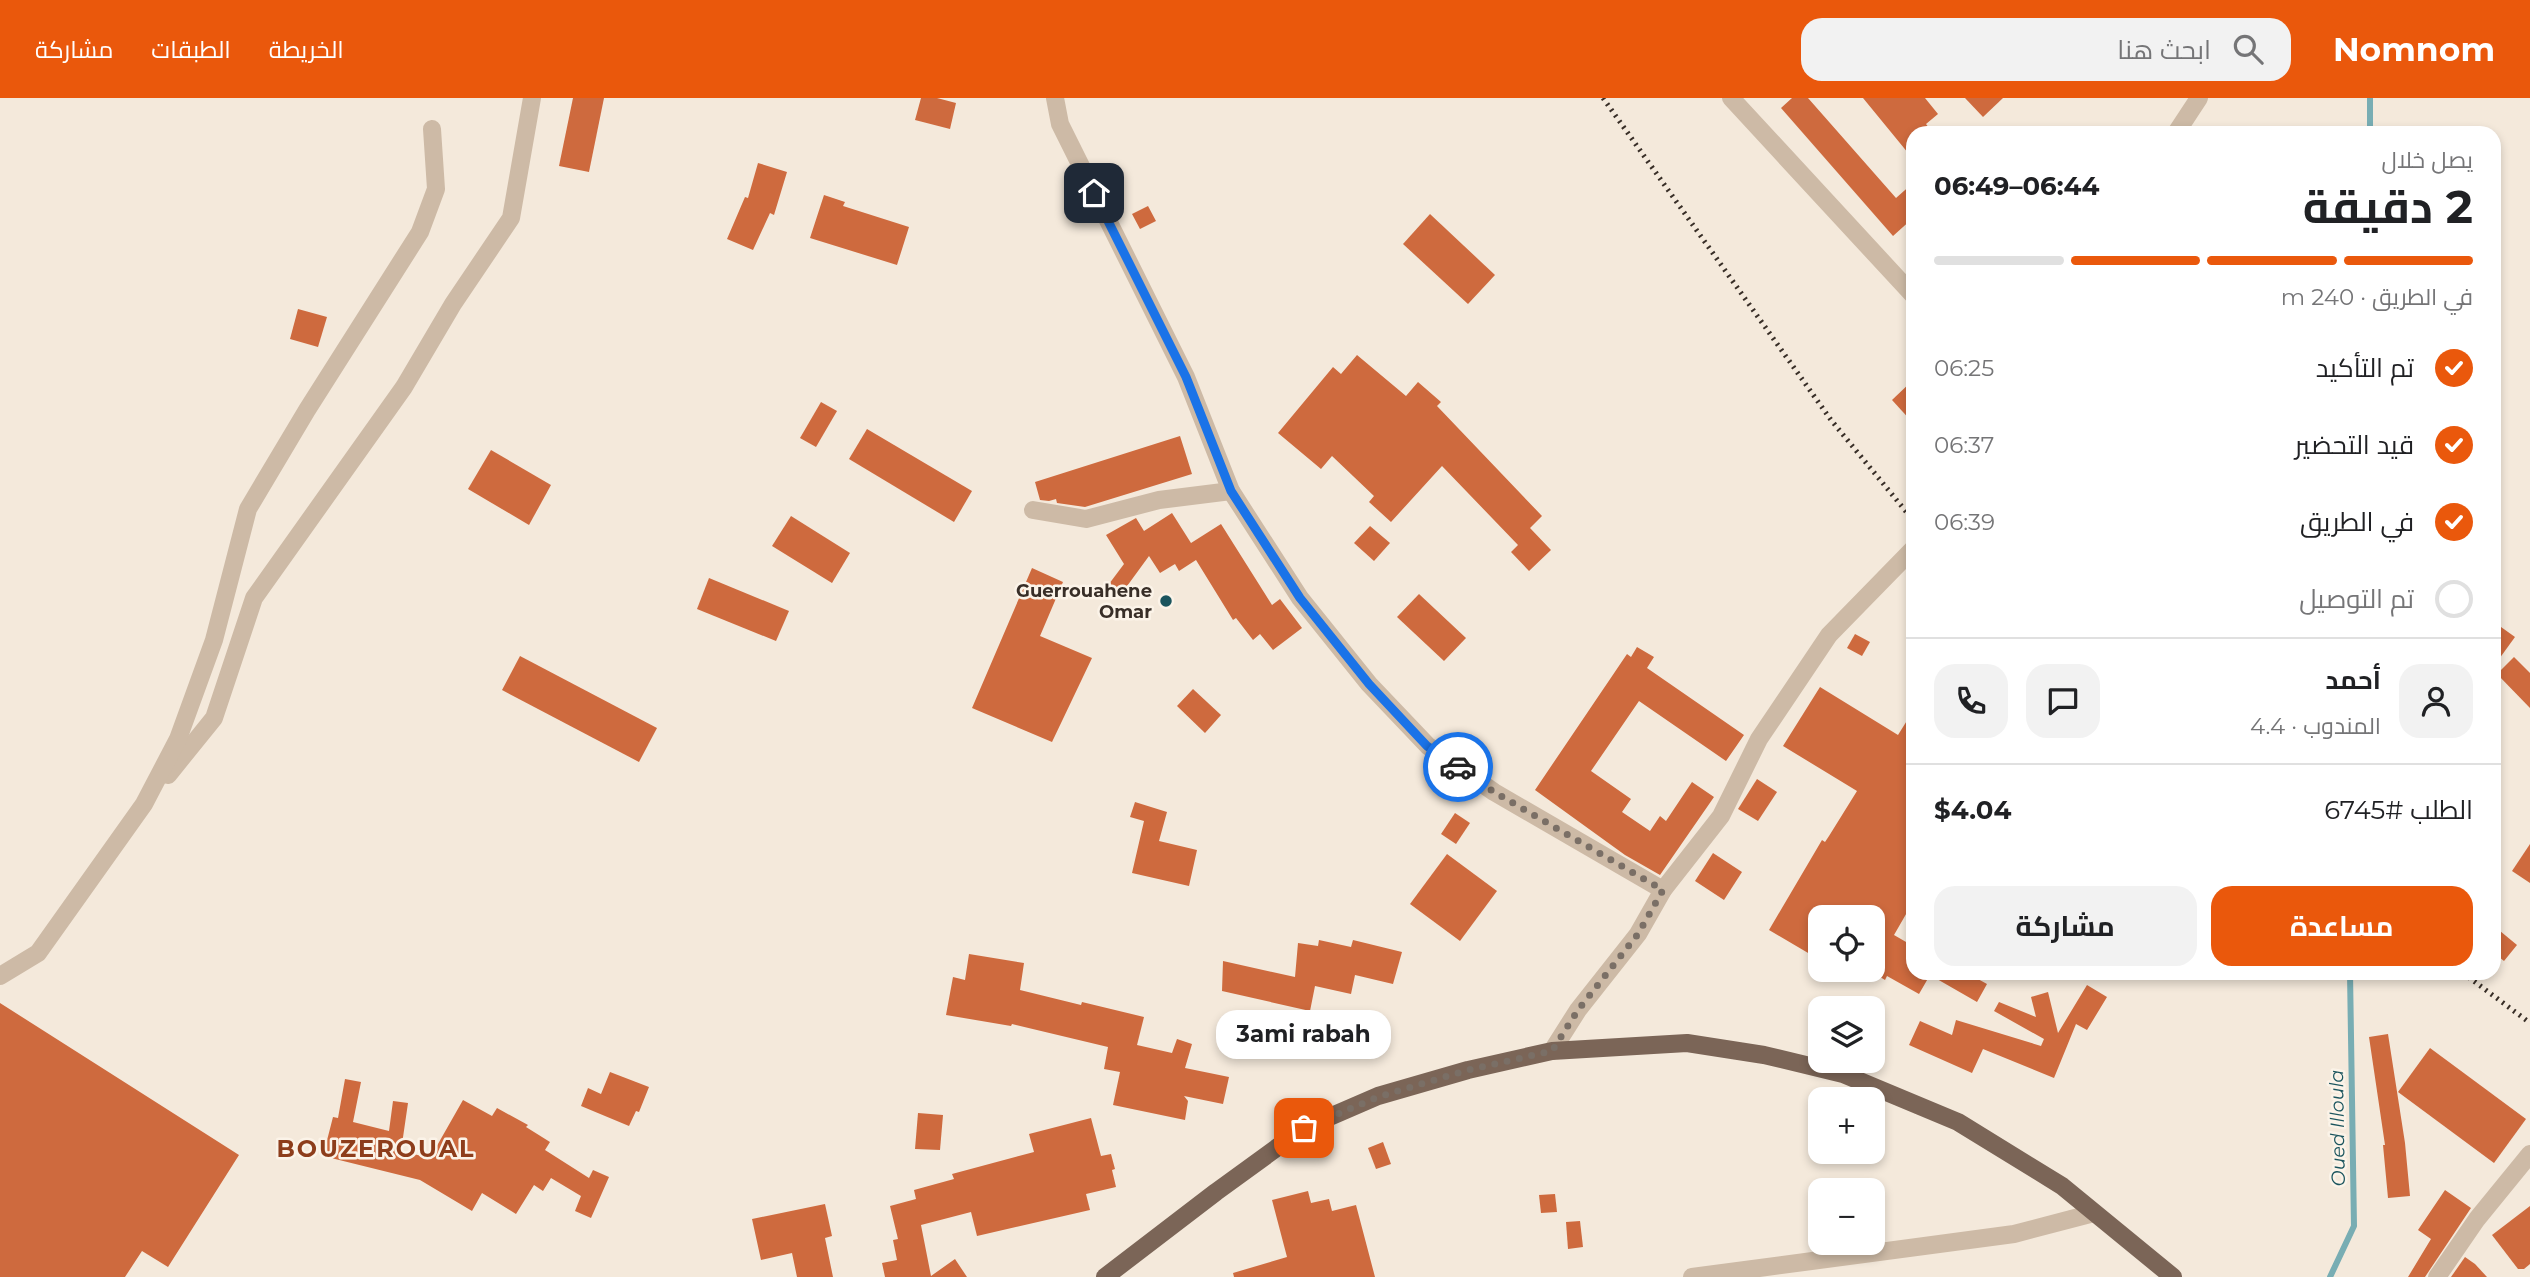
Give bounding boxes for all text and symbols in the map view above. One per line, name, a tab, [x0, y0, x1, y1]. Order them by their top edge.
search box	[1801, 18, 2291, 81]
text: Nomnom	[2333, 29, 2495, 69]
icon: search	[2229, 30, 2267, 68]
text: ابحث هنا	[2117, 34, 2211, 66]
text: مشاركة	[35, 35, 113, 64]
text: الطبقات	[151, 35, 231, 64]
text: الخريطة	[269, 35, 344, 64]
text: يصل خلال	[2382, 146, 2473, 174]
pin	[1064, 163, 1124, 223]
text: 06:44–06:49	[1934, 170, 2099, 202]
icon: home	[1075, 174, 1113, 212]
text: 2 دقيقة	[2303, 178, 2473, 235]
text: في الطريق · 240 m	[2281, 283, 2473, 311]
icon: check	[2435, 349, 2473, 387]
text: تم التأكيد	[2316, 352, 2414, 384]
text: 06:25	[1934, 354, 1994, 382]
icon: check	[2435, 426, 2473, 464]
text: قيد التحضير	[2295, 429, 2414, 461]
text: 06:37	[1934, 431, 1994, 459]
icon: check	[2435, 503, 2473, 541]
text: في الطريق	[2300, 506, 2414, 538]
text: 06:39	[1934, 508, 1995, 536]
place label: Guerrouahene Omar	[1016, 580, 1152, 623]
text: تم التوصيل	[2299, 583, 2414, 615]
marker: Guerrouahene Omar	[1158, 593, 1174, 609]
button: phone	[1934, 664, 2008, 738]
button: chat	[2026, 664, 2100, 738]
text: أحمد	[2325, 664, 2381, 696]
button: person	[2399, 664, 2473, 738]
text: المندوب · 4.4	[2250, 712, 2381, 740]
courier	[1423, 732, 1493, 802]
icon: car	[1439, 748, 1477, 786]
text: $4.04	[1934, 794, 2011, 826]
text: الطلب #6745	[2324, 794, 2473, 826]
button: مشاركة	[1934, 886, 2197, 966]
button: مساعدة	[2211, 886, 2473, 966]
map controls	[1808, 905, 1885, 1255]
button: locate	[1808, 905, 1885, 982]
button: layers	[1808, 996, 1885, 1073]
callout: 3ami rabah	[1216, 1009, 1392, 1058]
text: 3ami rabah	[1236, 1020, 1371, 1048]
water label: Oued Illoula	[2325, 1069, 2350, 1187]
button: +	[1808, 1087, 1885, 1164]
pin	[1274, 1098, 1334, 1158]
icon: bag	[1285, 1109, 1323, 1147]
district label: BOUZEROUAL	[276, 1134, 476, 1163]
button: −	[1808, 1178, 1885, 1255]

